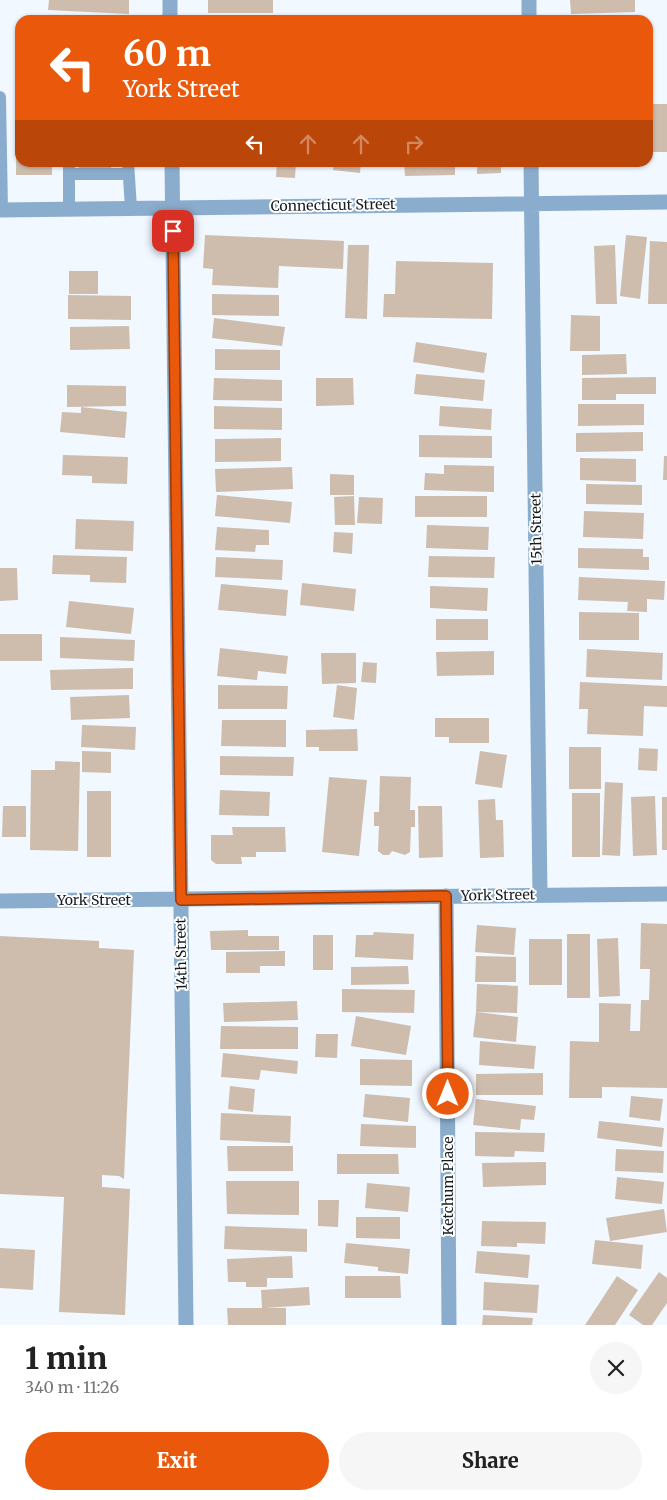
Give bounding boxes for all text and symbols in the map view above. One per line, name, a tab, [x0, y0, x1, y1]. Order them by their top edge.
text: 60 m	[123, 32, 211, 76]
icon: left	[40, 35, 105, 100]
text: York Street	[123, 75, 240, 103]
icon: left	[241, 130, 269, 158]
icon: ahead	[294, 130, 322, 158]
icon: ahead	[347, 130, 375, 158]
icon: right	[400, 130, 428, 158]
street label: Connecticut Street	[270, 195, 396, 215]
pin	[152, 210, 194, 252]
icon: arrive	[159, 217, 187, 245]
street label: 15th Street	[526, 493, 546, 565]
street label: York Street	[460, 885, 536, 905]
street label: York Street	[56, 891, 132, 909]
street label: 14th Street	[171, 917, 191, 990]
position arrow	[421, 1067, 473, 1119]
street label: Ketchum Place	[439, 1137, 457, 1236]
text: 1 min	[25, 1339, 107, 1377]
button: close	[590, 1342, 642, 1394]
text: 340 m · 11:26	[25, 1377, 119, 1397]
button: Exit	[25, 1432, 329, 1490]
button: Share	[339, 1432, 642, 1490]

